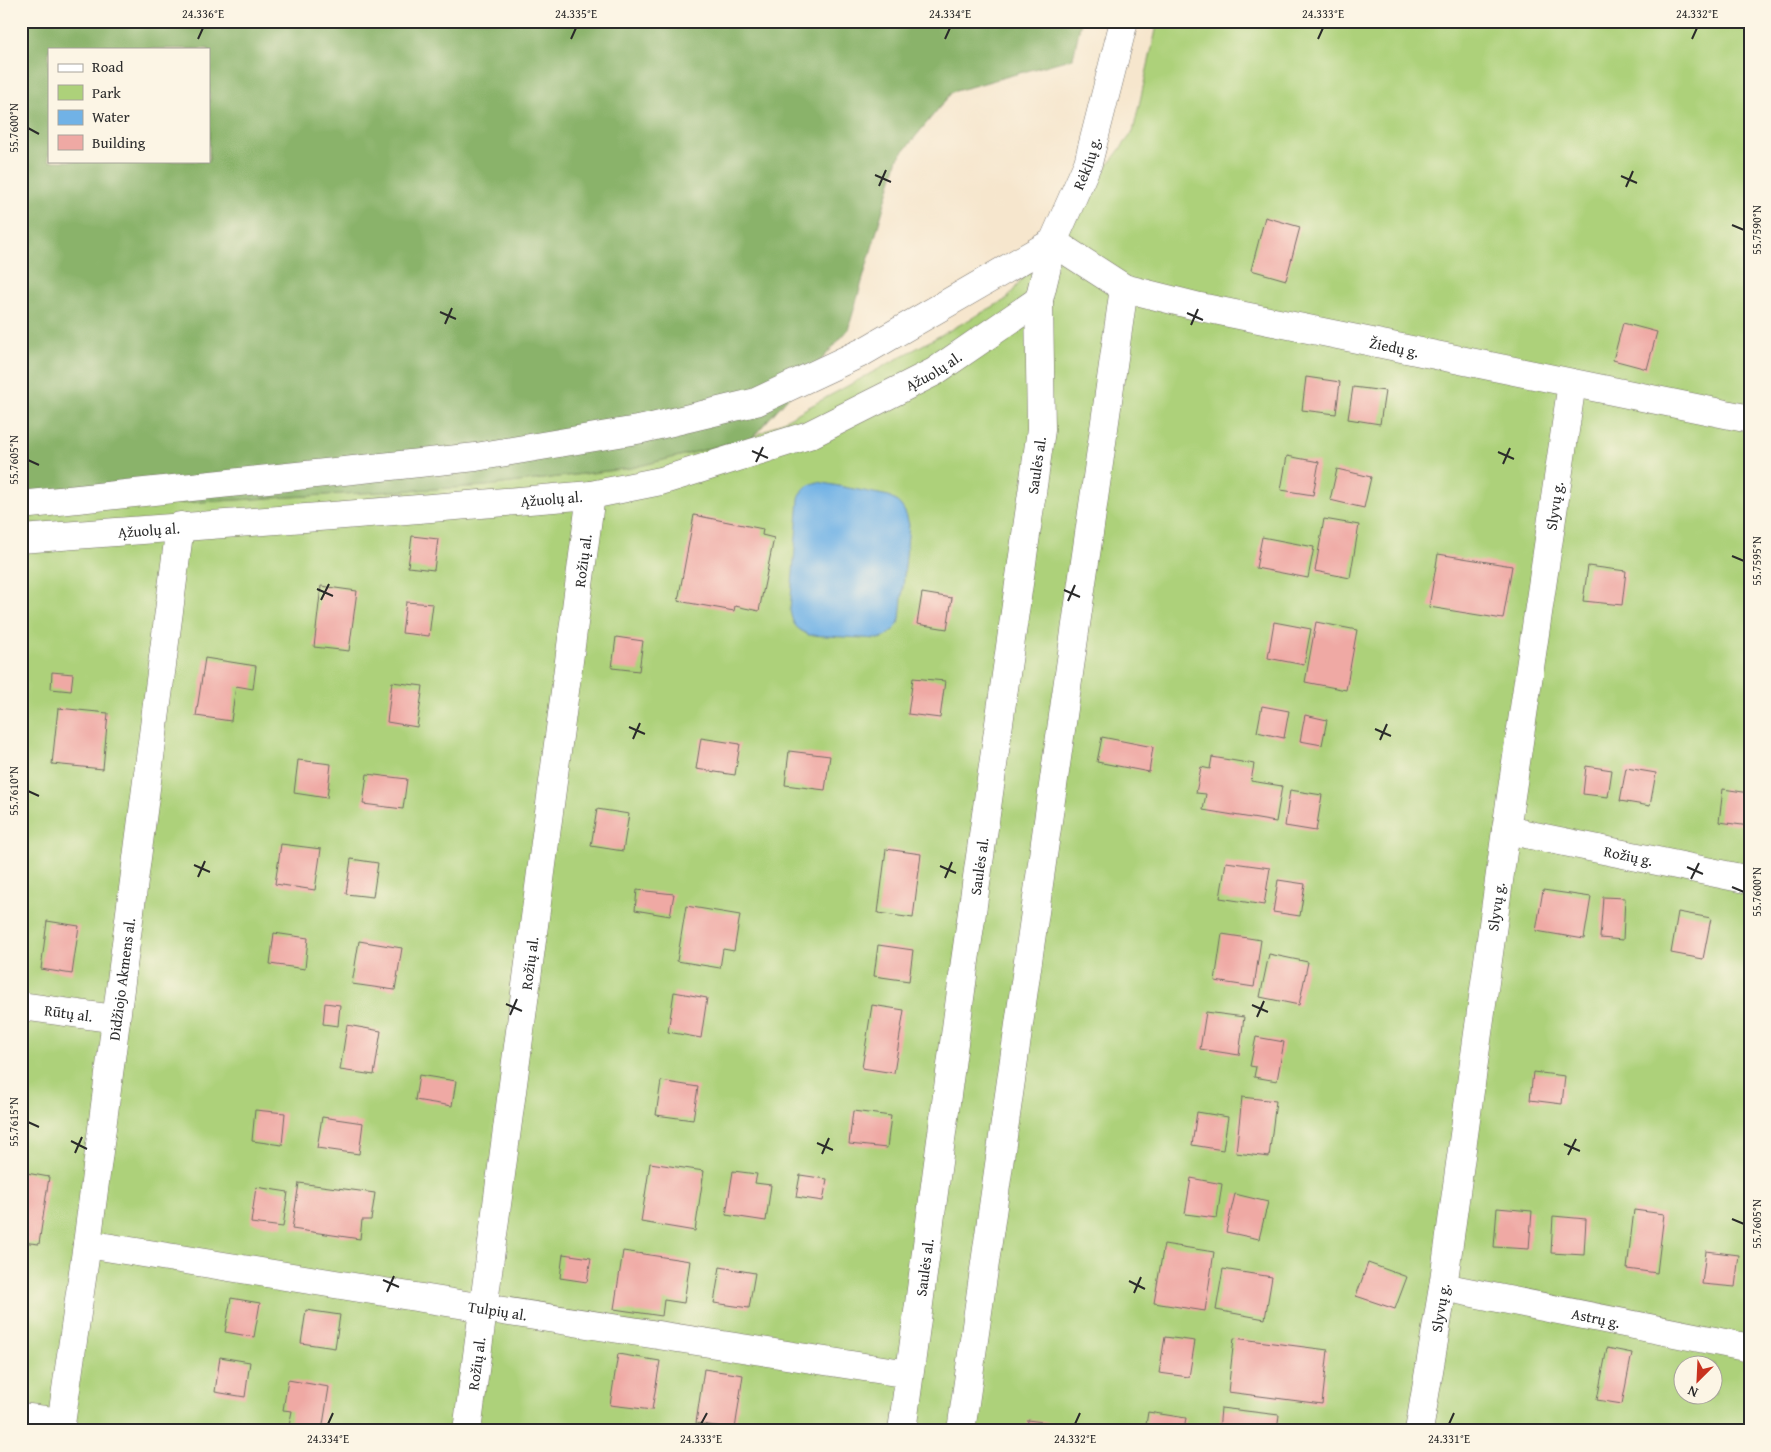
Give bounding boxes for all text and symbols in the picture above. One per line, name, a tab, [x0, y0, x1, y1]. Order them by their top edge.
text: 24.336°E	[182, 5, 224, 22]
text: 24.335°E	[555, 5, 597, 22]
text: 24.334°E	[929, 5, 971, 22]
text: 24.333°E	[1302, 5, 1344, 22]
text: 24.332°E	[1676, 5, 1718, 22]
legend	[48, 48, 210, 162]
text: Road	[92, 56, 123, 77]
text: Park	[92, 82, 121, 103]
text: 55.7600°N	[5, 103, 22, 153]
text: Water	[92, 106, 130, 127]
text: Building	[92, 132, 146, 153]
street label: Rėklių g.	[1067, 135, 1105, 193]
text: 55.7590°N	[1748, 205, 1765, 255]
street label: Žiedų g.	[1368, 331, 1421, 362]
street label: Ąžuolų al.	[902, 346, 965, 395]
text: 55.7605°N	[5, 435, 22, 485]
street label: Saulės al.	[1021, 435, 1050, 495]
street label: Slyvų g.	[1540, 480, 1568, 532]
street label: Ąžuolų al.	[520, 485, 583, 511]
street label: Ąžuolų al.	[117, 517, 180, 542]
street label: Rožių al.	[568, 533, 596, 588]
text: 55.7595°N	[1748, 536, 1765, 586]
text: 55.7610°N	[5, 766, 22, 816]
street label: Saulės al.	[964, 836, 993, 896]
street label: Rožių g.	[1602, 840, 1655, 870]
text: 55.7600°N	[1748, 867, 1765, 917]
street label: Slyvų g.	[1482, 881, 1509, 932]
street label: Didžiojo Akmens al.	[103, 917, 140, 1042]
street label: Rožių al.	[515, 935, 543, 991]
street label: Rūtų al.	[43, 999, 94, 1026]
text: 55.7615°N	[5, 1097, 22, 1147]
text: 55.7605°N	[1748, 1199, 1765, 1249]
street label: Saulės al.	[910, 1237, 938, 1298]
street label: Slyvų g.	[1425, 1282, 1454, 1334]
street label: Tulpių al.	[467, 1295, 529, 1325]
street label: Astrų g.	[1570, 1302, 1622, 1332]
street label: Rožių al.	[462, 1336, 490, 1391]
north arrow	[1674, 1354, 1724, 1404]
text: N	[1684, 1381, 1701, 1403]
text: 24.334°E	[307, 1430, 349, 1447]
text: 24.333°E	[680, 1430, 722, 1447]
text: 24.332°E	[1054, 1430, 1096, 1447]
text: 24.331°E	[1428, 1430, 1470, 1447]

